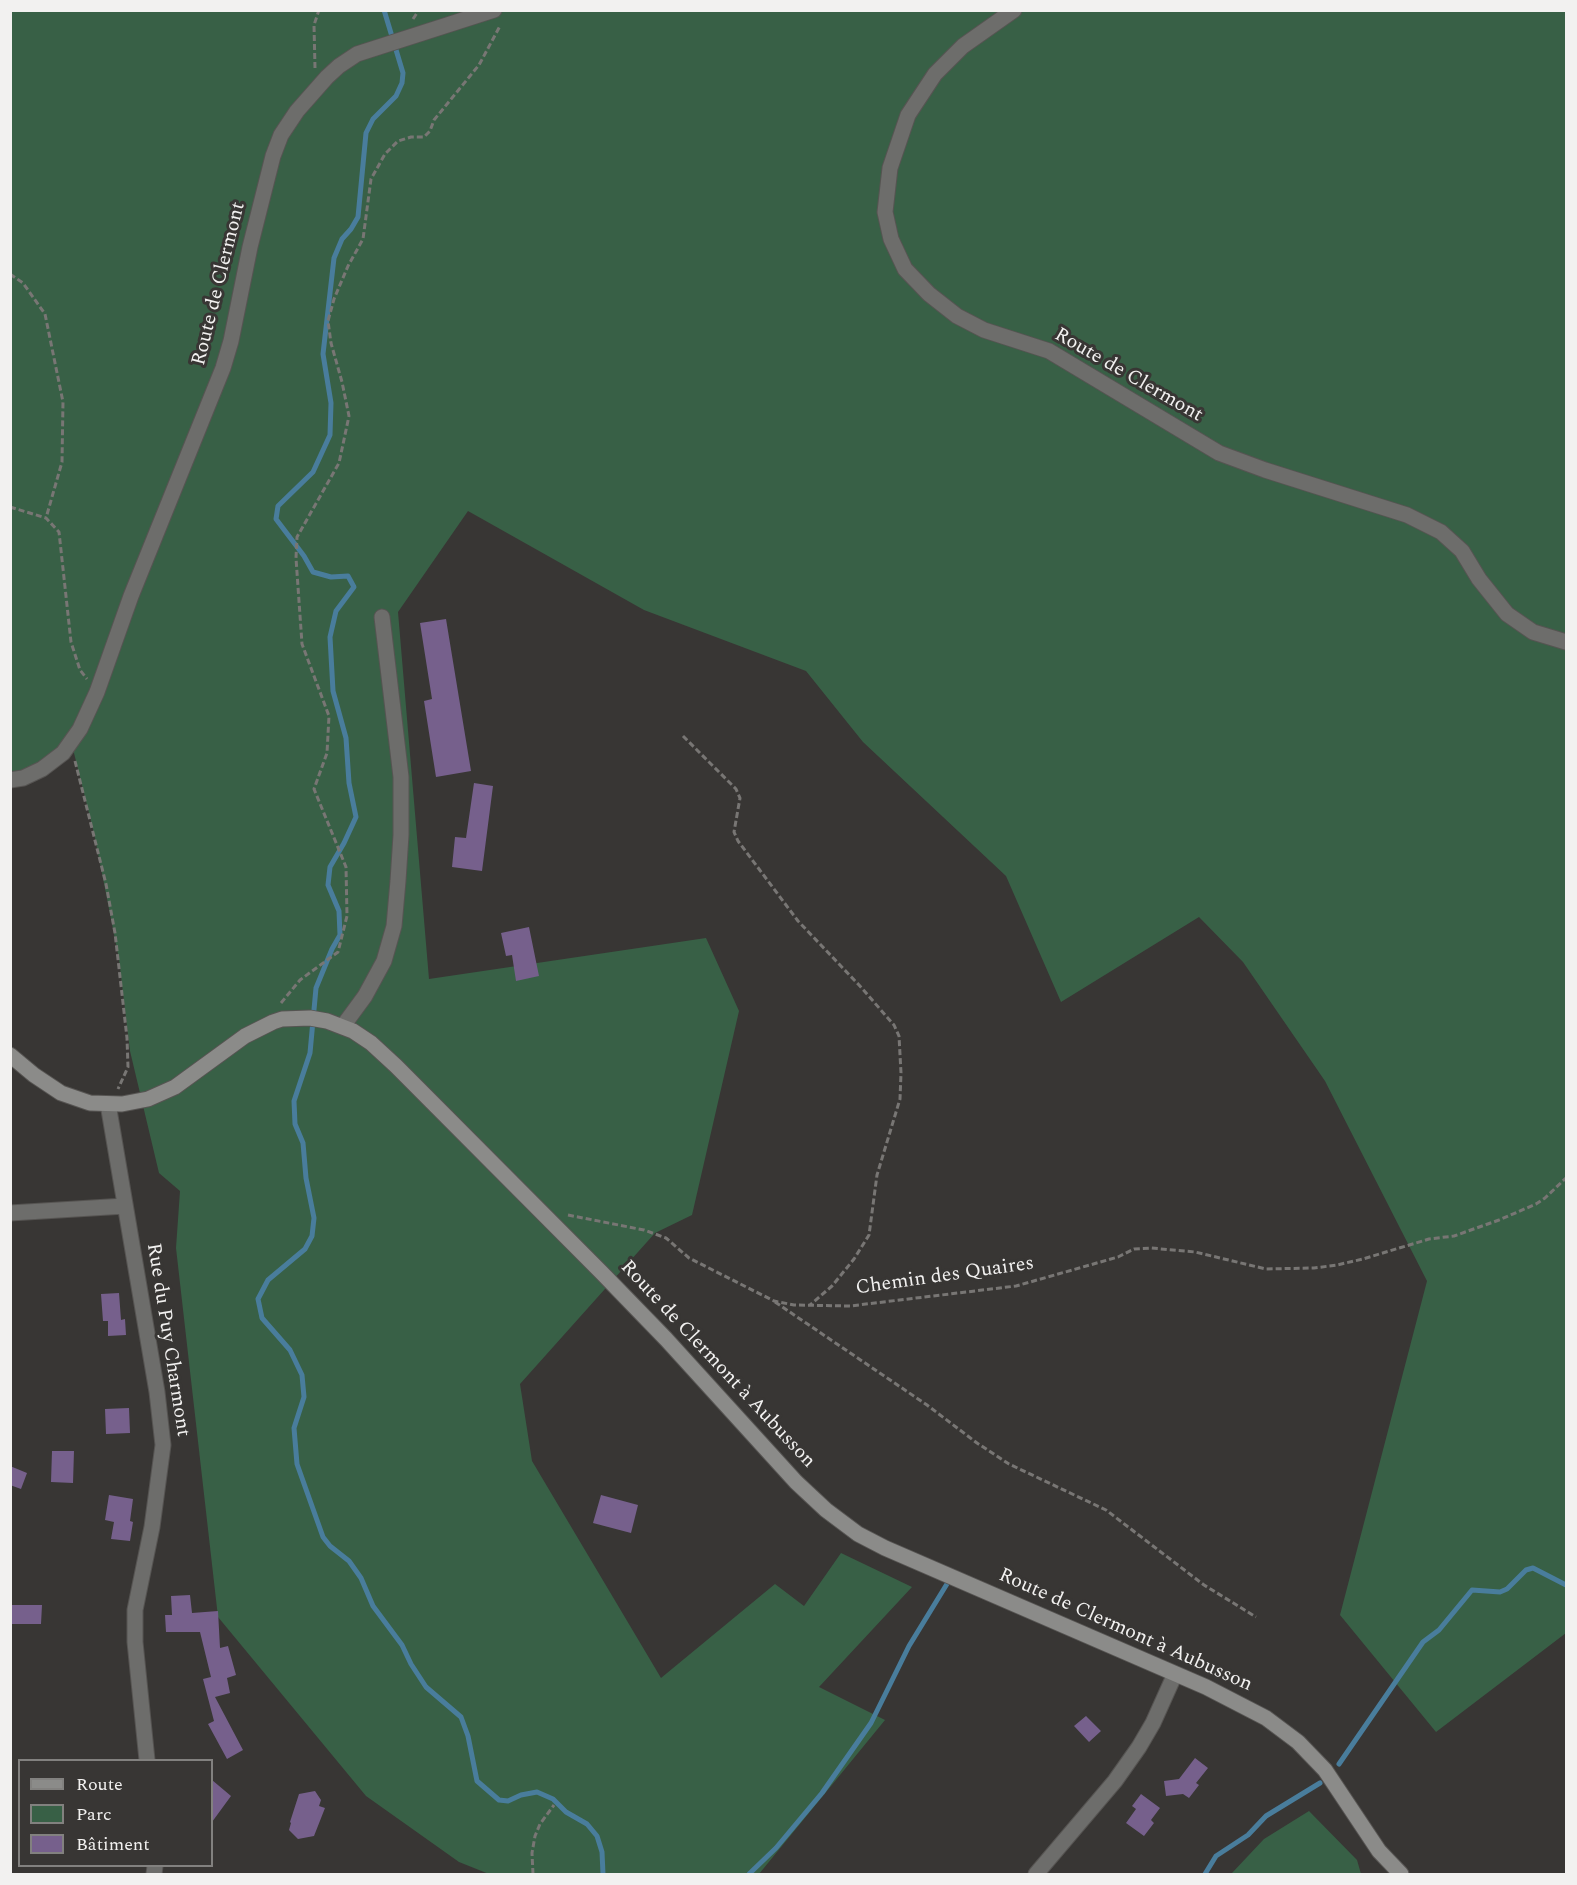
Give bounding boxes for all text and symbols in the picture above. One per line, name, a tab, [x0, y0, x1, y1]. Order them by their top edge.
street label: Route de Clermont	[188, 200, 252, 368]
street label: Route de Clermont	[1049, 324, 1207, 428]
street label: Rue du Puy Charmont	[140, 1242, 194, 1438]
street label: Chemin des Quaires	[854, 1253, 1036, 1301]
street label: Route de Clermont à Aubusson	[614, 1256, 820, 1474]
street label: Route de Clermont à Aubusson	[994, 1564, 1256, 1698]
legend	[18, 1759, 213, 1867]
text: Route	[76, 1771, 123, 1798]
text: Parc	[76, 1801, 112, 1828]
text: Bâtiment	[76, 1831, 150, 1858]

